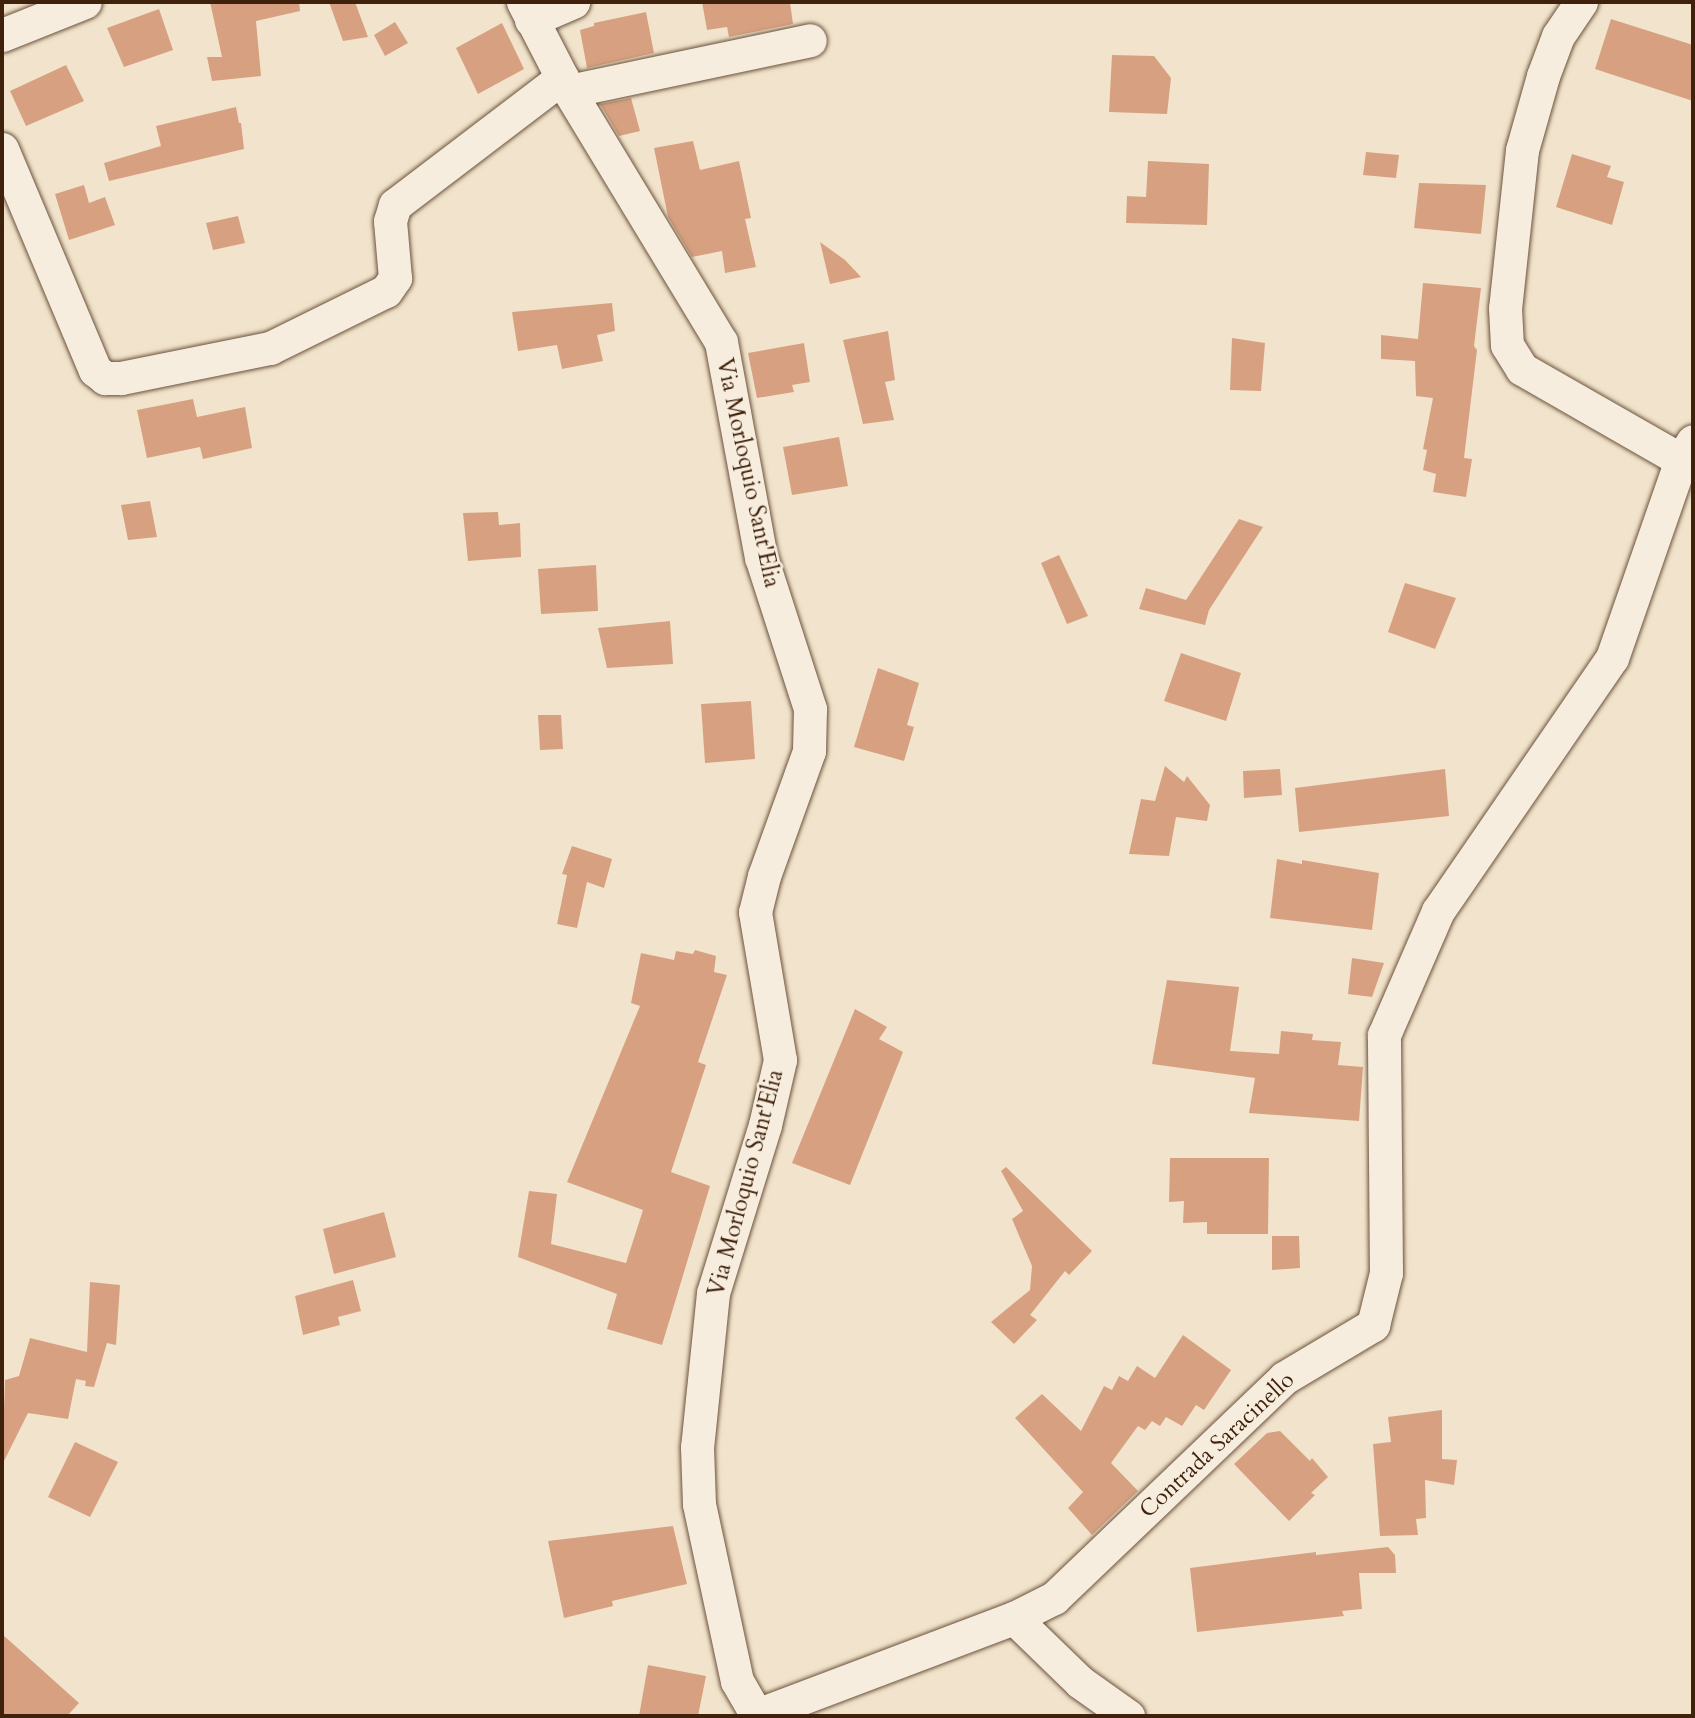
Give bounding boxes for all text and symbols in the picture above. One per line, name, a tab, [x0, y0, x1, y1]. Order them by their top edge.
street label: Via Morloquio Sant'Elia	[710, 356, 786, 590]
street label: Via Morloquio Sant'Elia	[702, 1067, 790, 1299]
street label: Contrada Saracinello	[1134, 1366, 1300, 1524]

